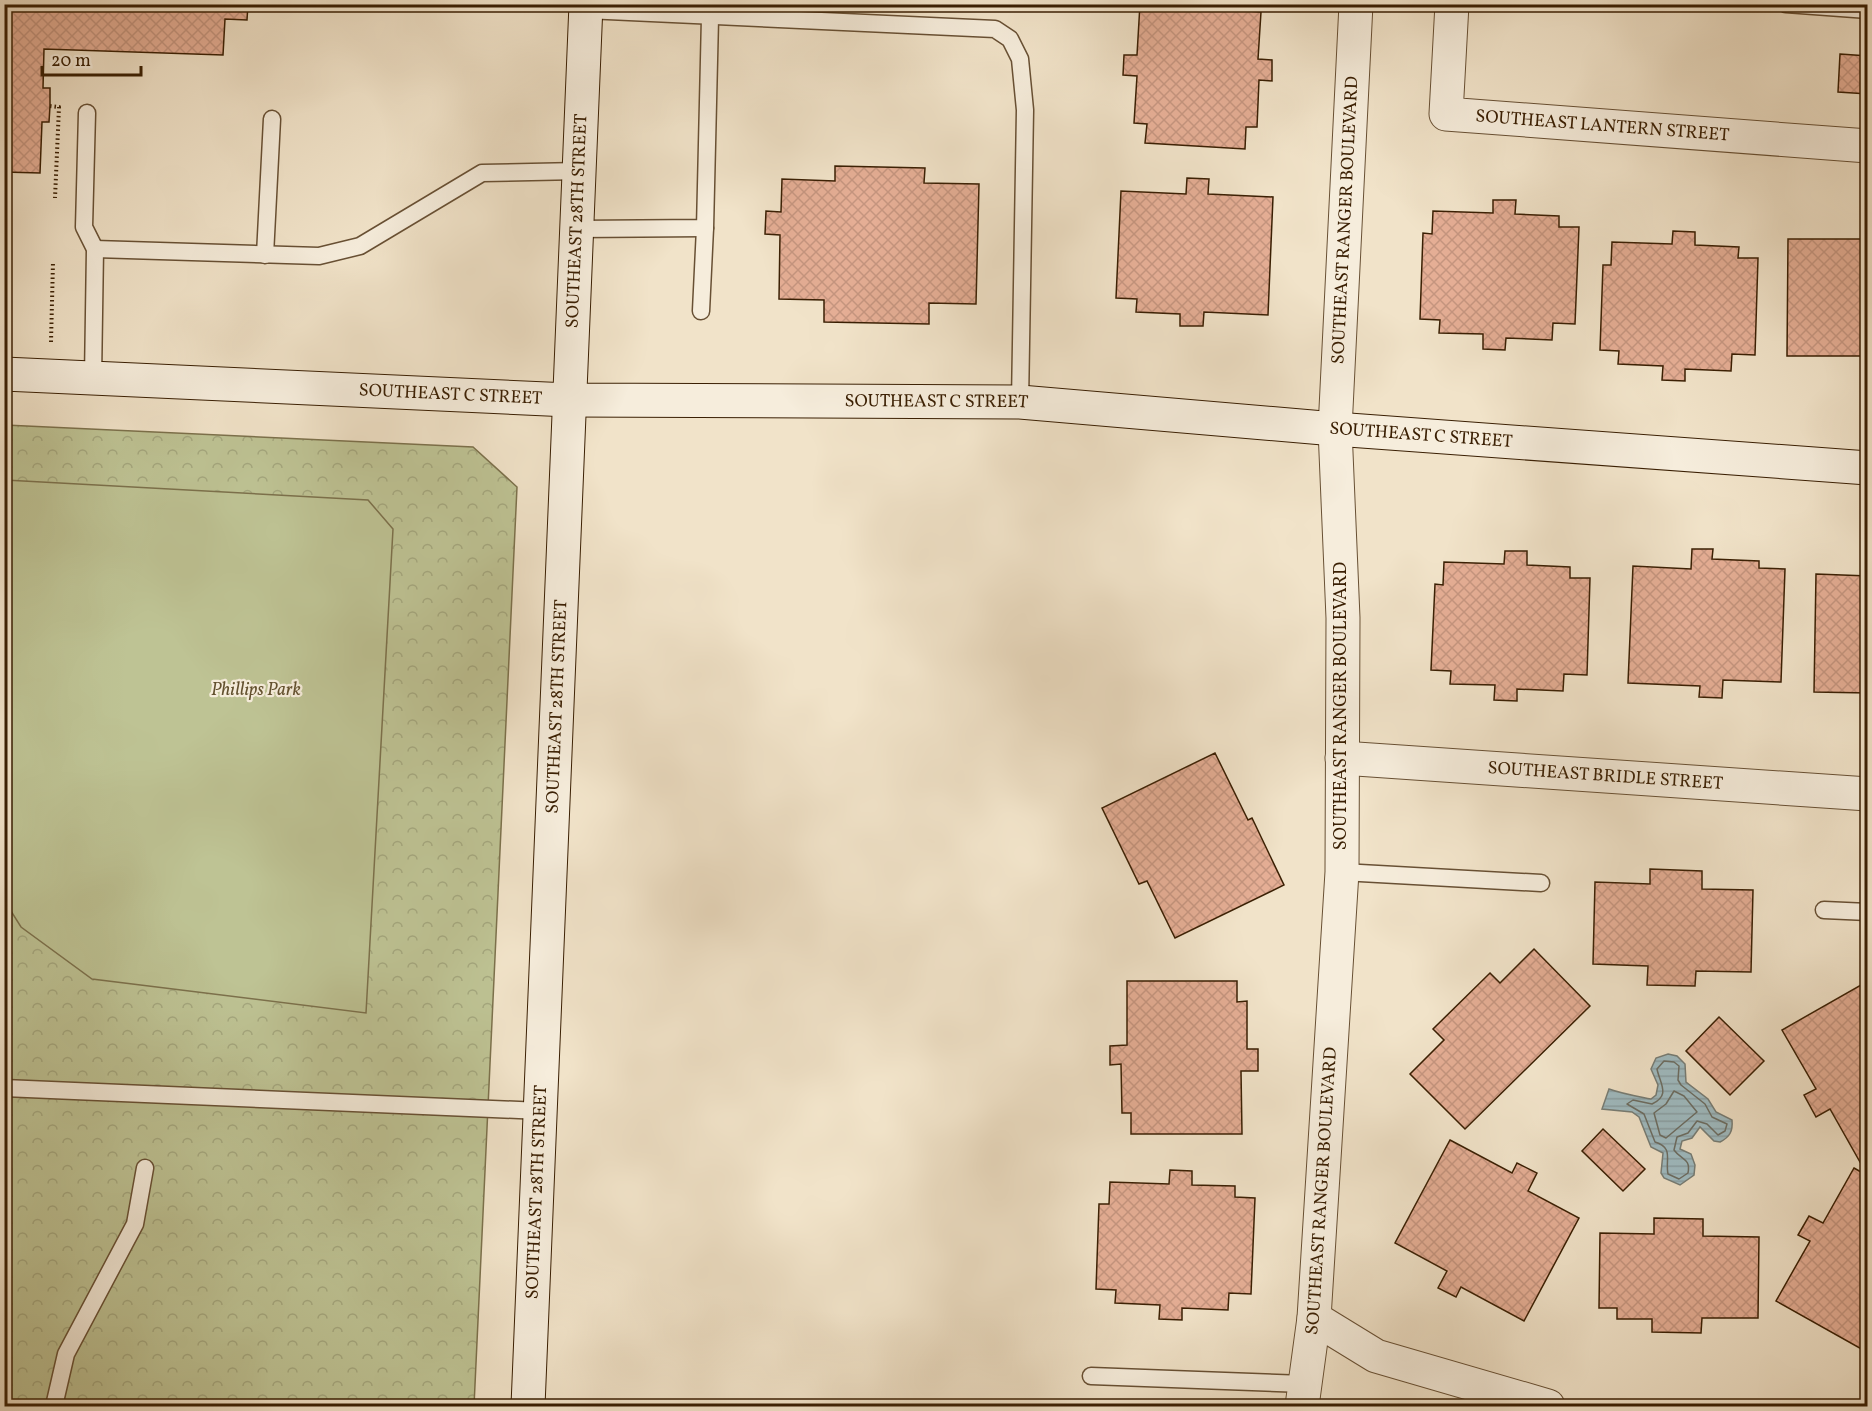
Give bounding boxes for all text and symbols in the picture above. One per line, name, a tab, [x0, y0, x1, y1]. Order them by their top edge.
scale bar	[42, 39, 141, 77]
text: 20 m	[51, 49, 91, 74]
street label: SOUTHEAST RANGER BOULEVARD	[1326, 75, 1365, 365]
street label: SOUTHEAST LANTERN STREET	[1474, 104, 1731, 148]
street label: SOUTHEAST 28TH STREET	[560, 113, 594, 329]
street label: SOUTHEAST C STREET	[358, 378, 543, 411]
street label: SOUTHEAST C STREET	[844, 389, 1030, 415]
street label: SOUTHEAST C STREET	[1328, 416, 1514, 455]
street label: SOUTHEAST RANGER BOULEVARD	[1329, 562, 1354, 850]
street label: SOUTHEAST 28TH STREET	[540, 598, 574, 814]
park label: Phillips Park	[211, 678, 301, 703]
street label: SOUTHEAST BRIDLE STREET	[1487, 755, 1724, 797]
street label: SOUTHEAST RANGER BOULEVARD	[1299, 1046, 1343, 1337]
street label: SOUTHEAST 28TH STREET	[520, 1084, 554, 1300]

